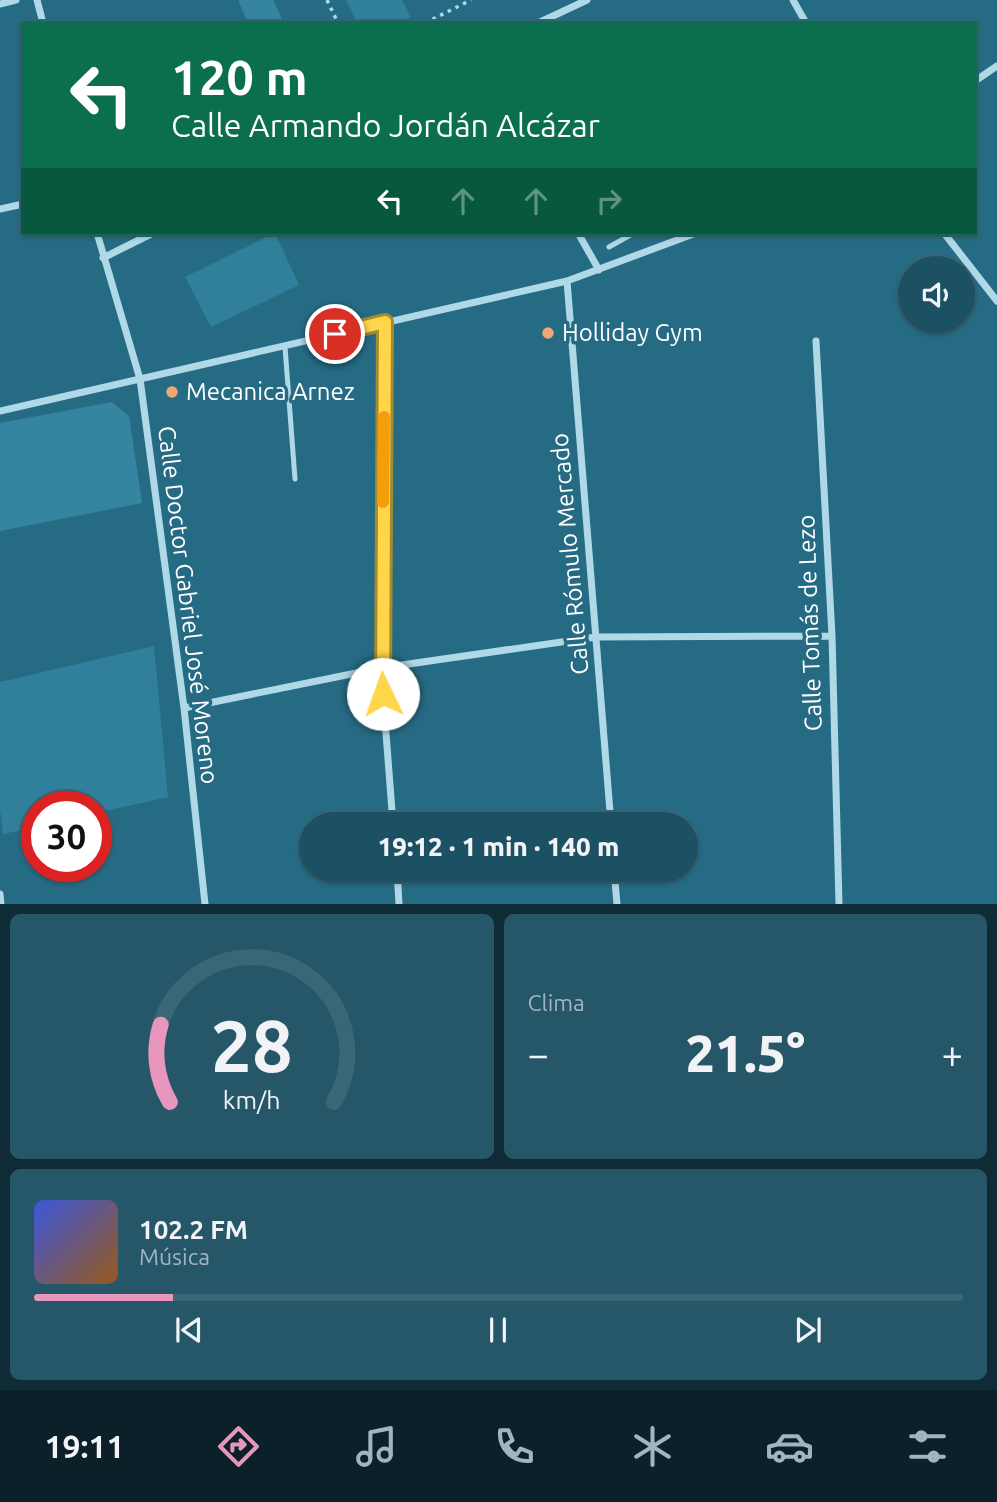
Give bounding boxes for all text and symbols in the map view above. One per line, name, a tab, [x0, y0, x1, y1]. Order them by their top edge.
icon: left	[56, 49, 147, 140]
text: 120 m	[171, 49, 308, 104]
text: Calle Armando Jordán Alcázar	[171, 107, 600, 143]
icon: left	[371, 182, 409, 220]
icon: ahead	[444, 182, 482, 220]
icon: ahead	[517, 182, 555, 220]
icon: right	[590, 182, 628, 220]
map controls	[898, 256, 975, 333]
button: sound	[898, 256, 975, 333]
pin	[305, 304, 365, 364]
icon: arrive	[316, 315, 354, 353]
place label: Holliday Gym	[562, 319, 703, 346]
marker: Holliday Gym	[540, 325, 556, 341]
place label: Mecanica Arnez	[186, 378, 355, 405]
marker: Mecanica Arnez	[164, 384, 180, 400]
street label: Calle Doctor Gabriel José Moreno	[153, 424, 224, 786]
street label: Calle Rómulo Mercado	[545, 432, 594, 676]
street label: Calle Tomás de Lezo	[792, 514, 827, 732]
position arrow	[346, 657, 420, 731]
speed limit sign: 30	[21, 791, 112, 882]
text: 19:12 · 1 min · 140 m	[378, 832, 619, 861]
text: Clima	[528, 990, 585, 1015]
text: 28	[211, 1005, 293, 1087]
text: 21.5°	[685, 1024, 805, 1082]
text: −	[528, 1033, 549, 1075]
text: +	[942, 1033, 963, 1075]
text: km/h	[223, 1086, 281, 1114]
text: 102.2 FM	[139, 1215, 248, 1244]
text: Música	[139, 1244, 210, 1269]
icon: previous	[170, 1311, 208, 1349]
icon: pause	[479, 1311, 517, 1349]
icon: next	[789, 1311, 827, 1349]
icon: directions	[214, 1422, 263, 1471]
icon: music	[352, 1422, 401, 1471]
icon: phone	[490, 1422, 539, 1471]
icon: climate	[628, 1422, 677, 1471]
icon: car	[765, 1422, 814, 1471]
icon: filters	[903, 1422, 952, 1471]
text: 19:11	[44, 1428, 125, 1464]

